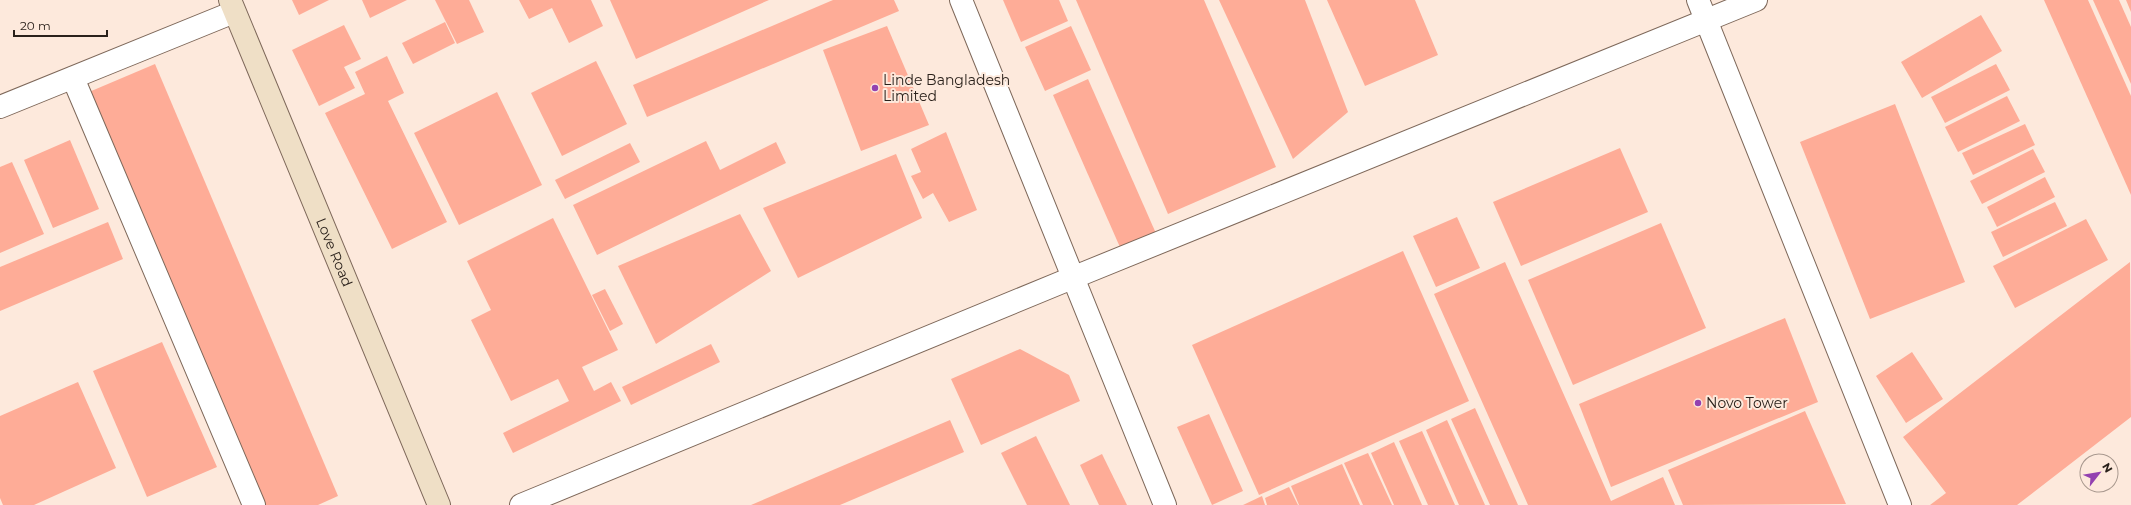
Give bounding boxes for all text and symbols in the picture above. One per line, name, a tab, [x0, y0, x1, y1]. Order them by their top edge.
scale bar	[14, 12, 107, 38]
text: 20 m	[20, 18, 51, 33]
place label: Linde Bangladesh Limited	[883, 71, 1010, 105]
marker: Linde Bangladesh Limited	[870, 83, 880, 93]
street label: Love Road	[312, 215, 357, 289]
place label: Novo Tower	[1706, 394, 1788, 412]
marker: Novo Tower	[1693, 398, 1703, 408]
north arrow	[2079, 453, 2119, 493]
text: N	[2099, 460, 2116, 475]

